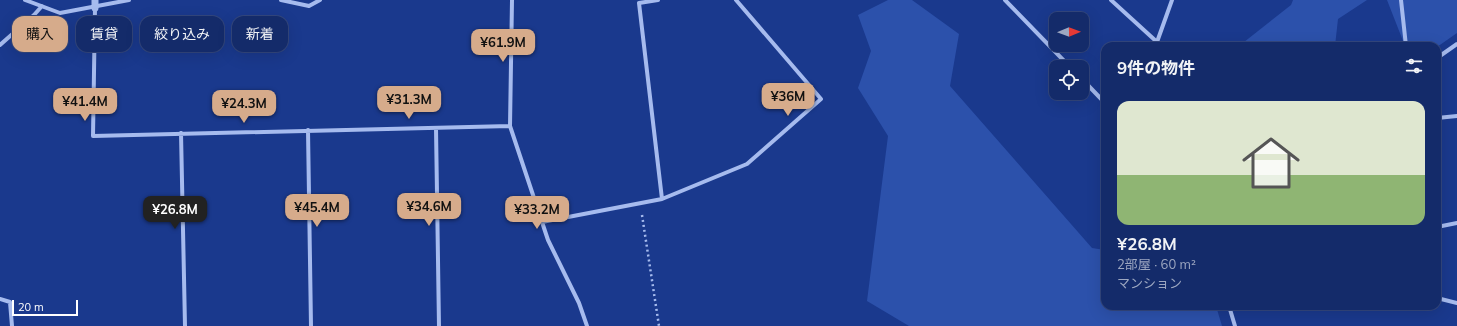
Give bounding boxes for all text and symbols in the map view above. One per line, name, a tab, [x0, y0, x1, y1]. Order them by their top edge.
north arrow	[1049, 12, 1089, 52]
map controls	[1049, 12, 1089, 100]
chip: 購入	[12, 16, 68, 52]
chip: 賃貸	[76, 16, 132, 52]
chip: 絞り込み	[140, 16, 224, 52]
chip: 新着	[232, 16, 288, 52]
pin: ¥61.9M	[470, 29, 536, 63]
text: ¥61.9M	[480, 34, 526, 50]
icon: filters	[1403, 55, 1425, 77]
text: 9件の物件	[1117, 57, 1195, 78]
button: locate	[1049, 60, 1089, 100]
pin: ¥36M	[764, 83, 812, 117]
pin: ¥31.3M	[376, 86, 442, 120]
pin: ¥41.4M	[52, 88, 118, 122]
text: ¥36M	[771, 88, 805, 104]
pin: ¥24.3M	[211, 90, 277, 124]
text: ¥31.3M	[386, 91, 432, 107]
text: ¥41.4M	[62, 93, 108, 109]
text: ¥24.3M	[221, 95, 267, 111]
icon: home	[1235, 127, 1307, 199]
pin: ¥34.6M	[396, 193, 462, 227]
pin: ¥45.4M	[284, 194, 350, 228]
pin: ¥26.8M	[142, 196, 208, 230]
pin: ¥33.2M	[504, 196, 570, 230]
text: ¥34.6M	[406, 198, 452, 214]
text: ¥45.4M	[294, 199, 340, 215]
text: ¥26.8M	[152, 201, 198, 217]
text: ¥33.2M	[514, 201, 560, 217]
text: ¥26.8M	[1117, 233, 1177, 254]
text: 2部屋 · 60 m²	[1117, 256, 1196, 272]
text: マンション	[1117, 275, 1182, 291]
scale bar	[12, 298, 78, 317]
text: 20 m	[18, 300, 44, 314]

